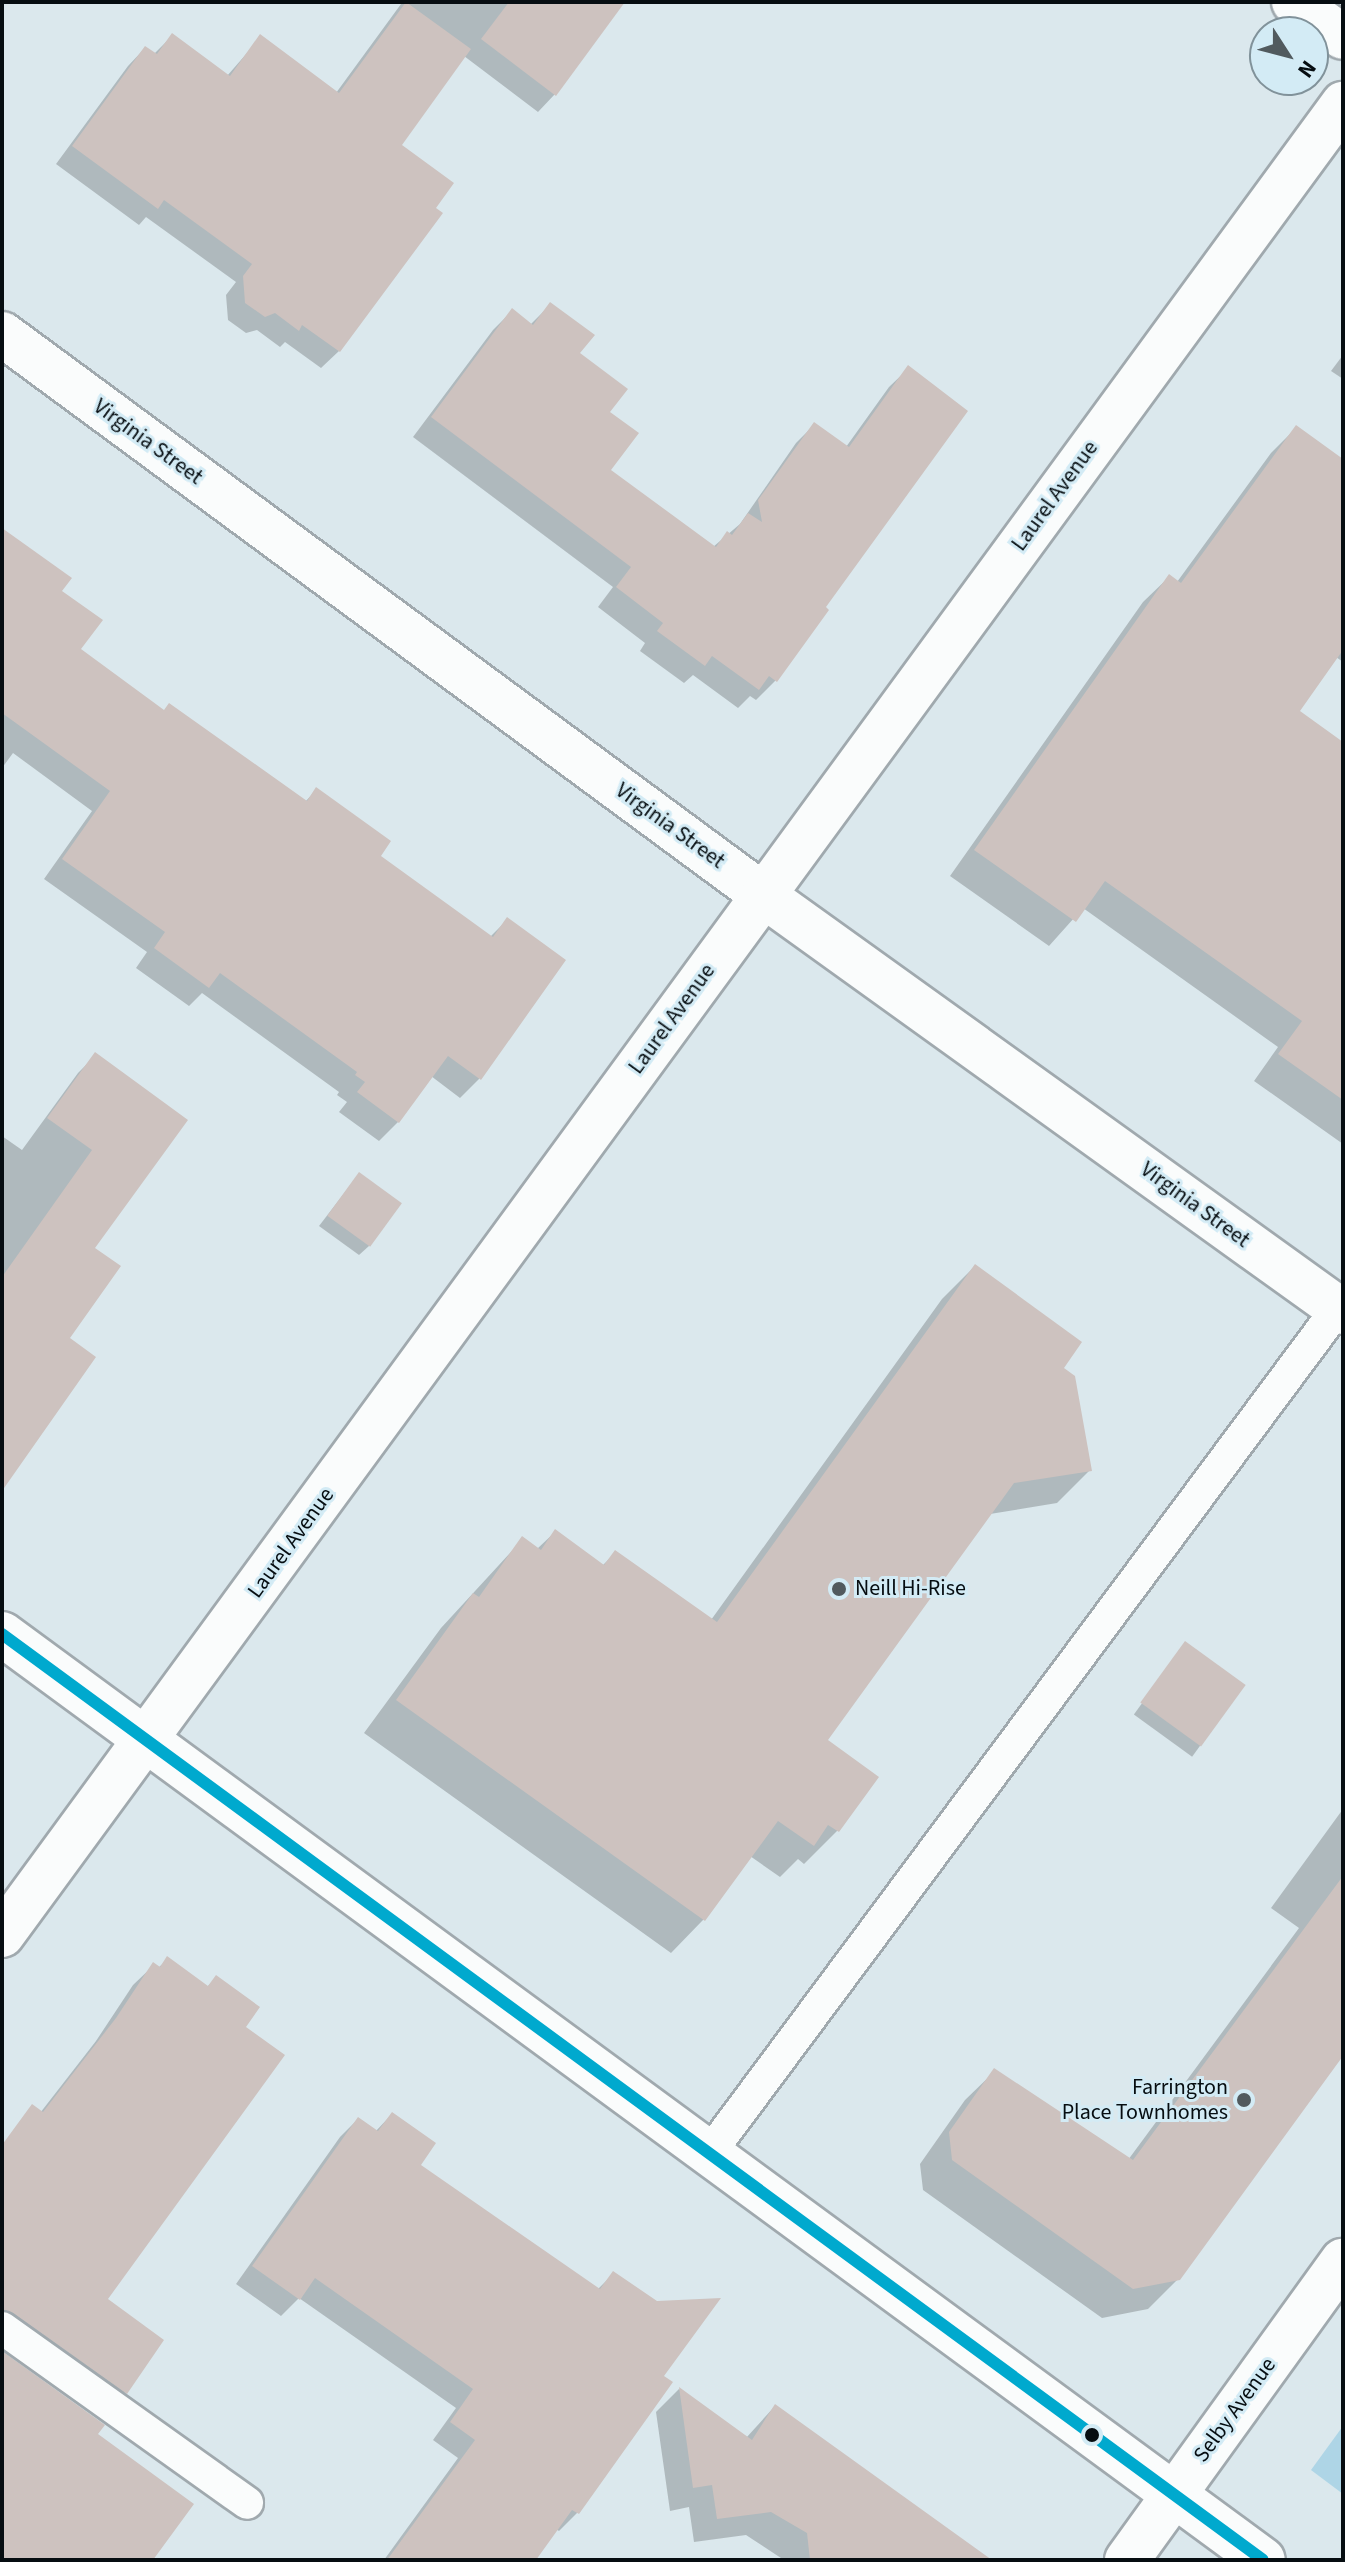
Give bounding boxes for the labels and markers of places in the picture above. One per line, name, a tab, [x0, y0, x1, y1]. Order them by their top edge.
place label: Neill Hi-Rise	[855, 1576, 966, 1602]
marker: Neill Hi-Rise	[830, 1580, 848, 1598]
place label: Farrington Place Townhomes	[1062, 2074, 1228, 2126]
marker: Farrington Place Townhomes	[1235, 2091, 1253, 2109]
unlabelled marker	[1084, 2427, 1100, 2443]

